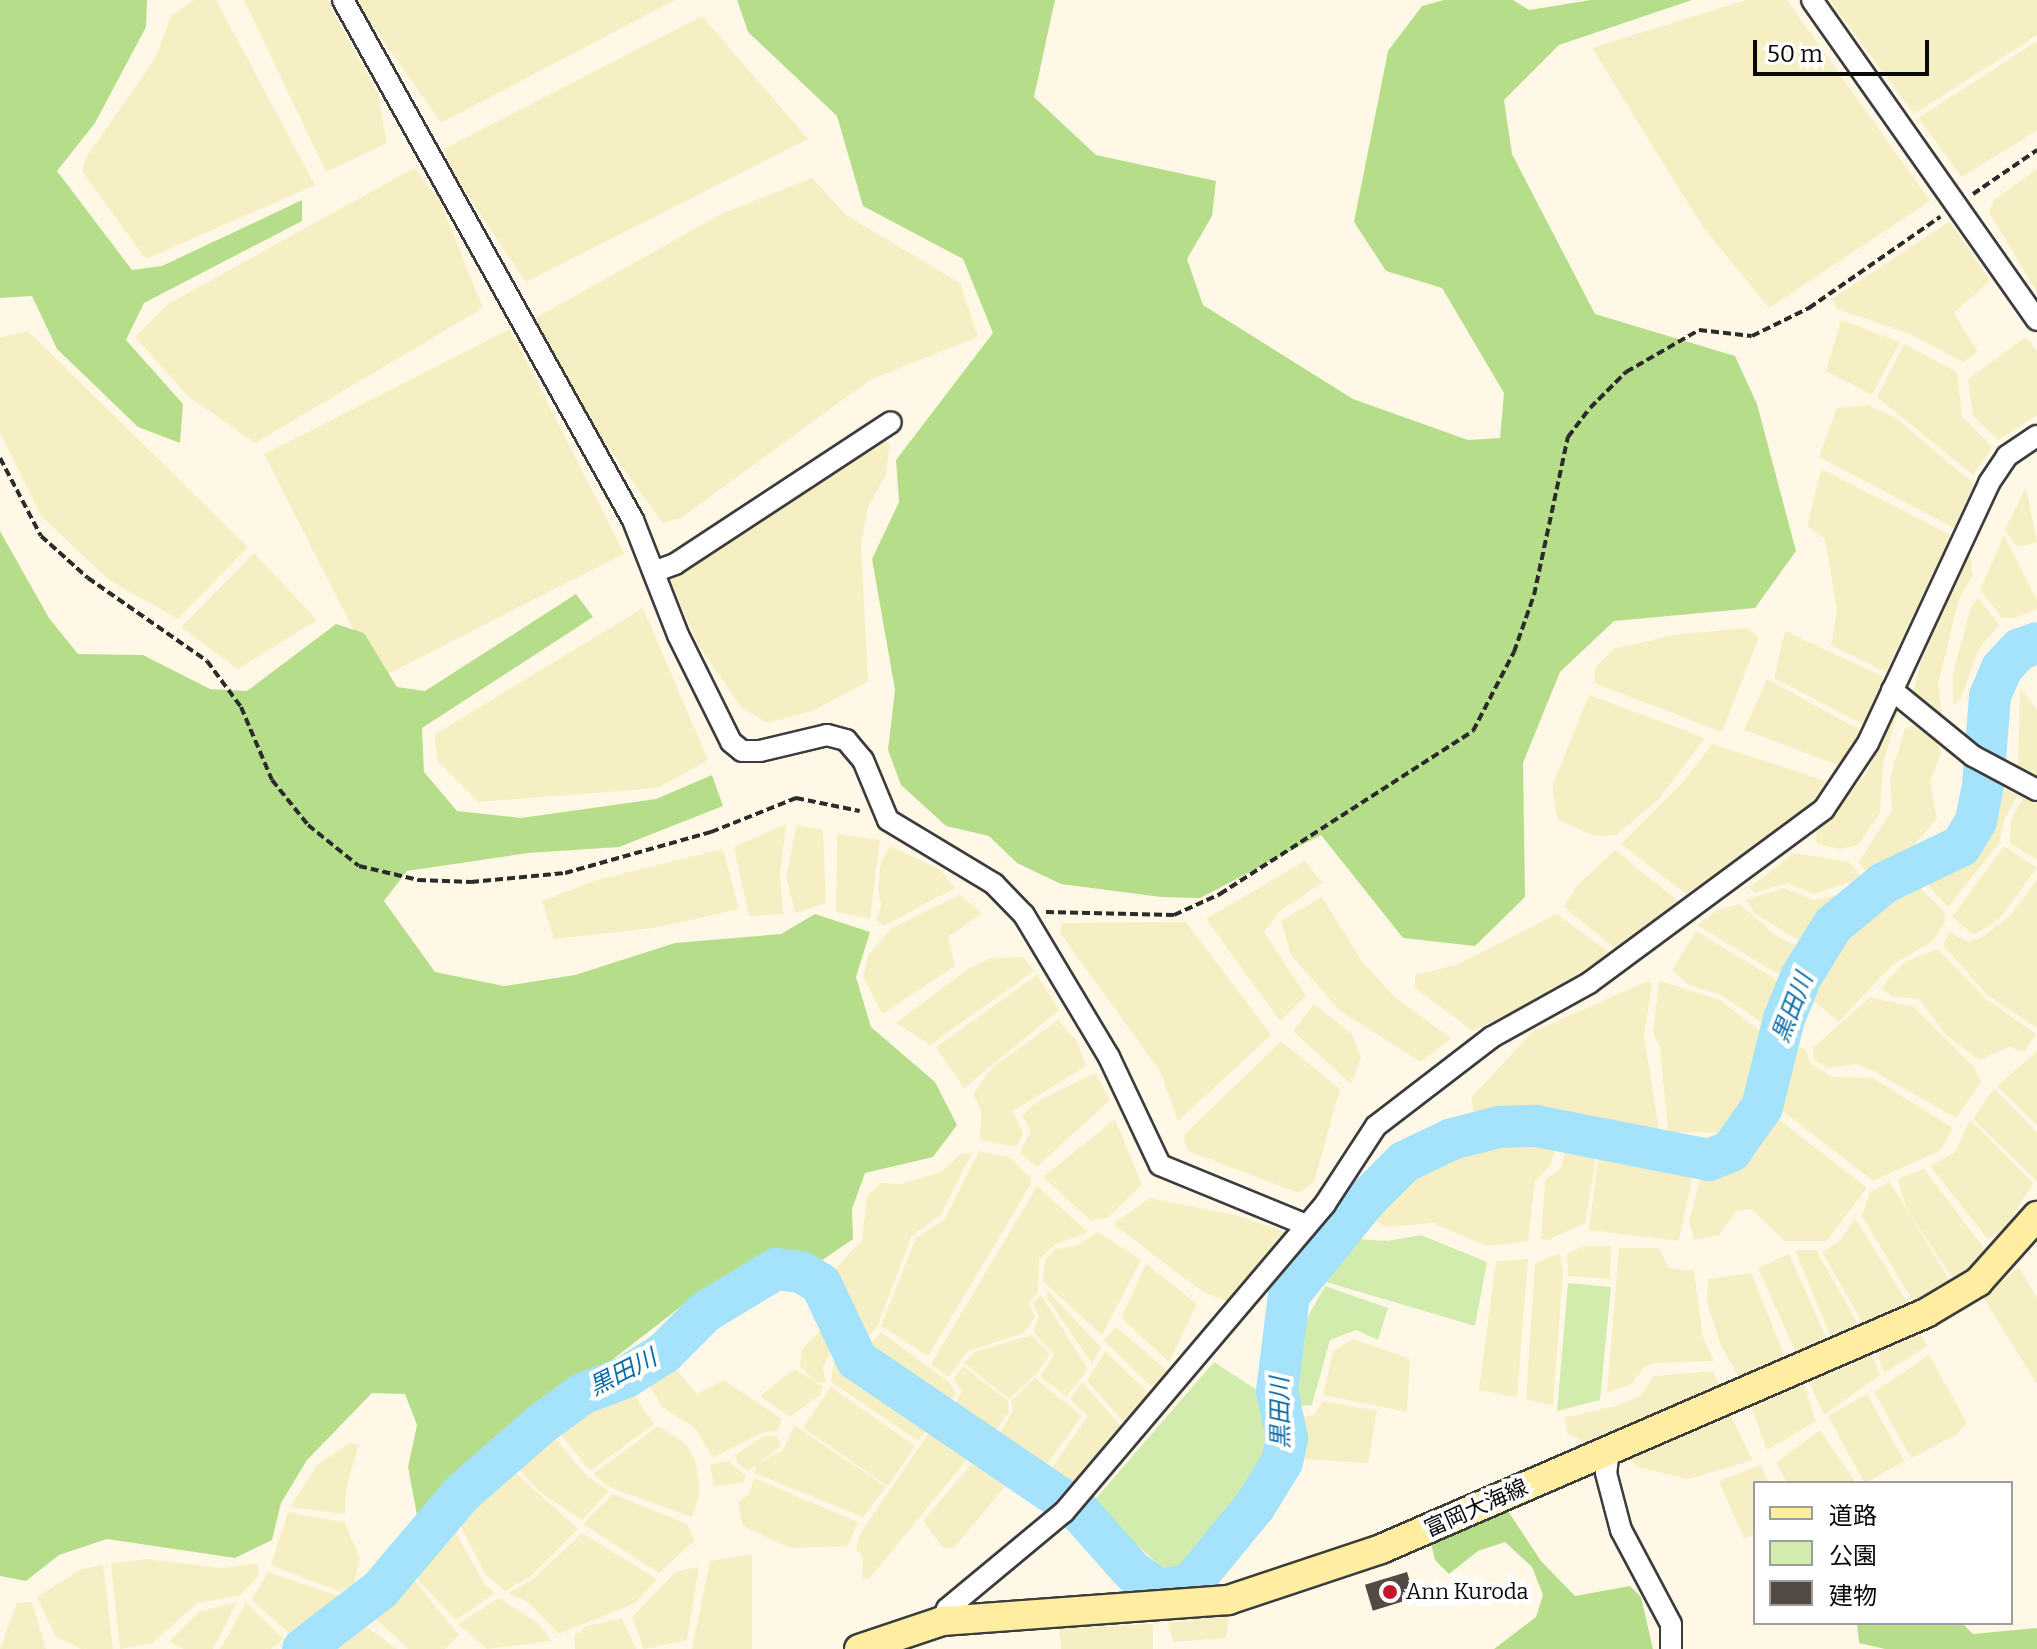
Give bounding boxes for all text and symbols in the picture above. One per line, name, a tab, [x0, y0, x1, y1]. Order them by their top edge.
scale bar	[1757, 24, 1933, 74]
text: 50 m	[1767, 40, 1823, 68]
water label: 黒田川	[1767, 969, 1819, 1047]
water label: 黒田川	[584, 1344, 662, 1402]
water label: 黒田川	[1266, 1377, 1296, 1449]
street label: 富岡大海線	[1420, 1474, 1532, 1542]
legend	[1753, 1481, 2013, 1625]
text: 道路	[1829, 1502, 1877, 1530]
text: 公園	[1829, 1542, 1877, 1570]
place label: Ann Kuroda	[1406, 1579, 1529, 1605]
text: 建物	[1829, 1582, 1877, 1610]
marker: Ann Kuroda	[1381, 1583, 1399, 1601]

